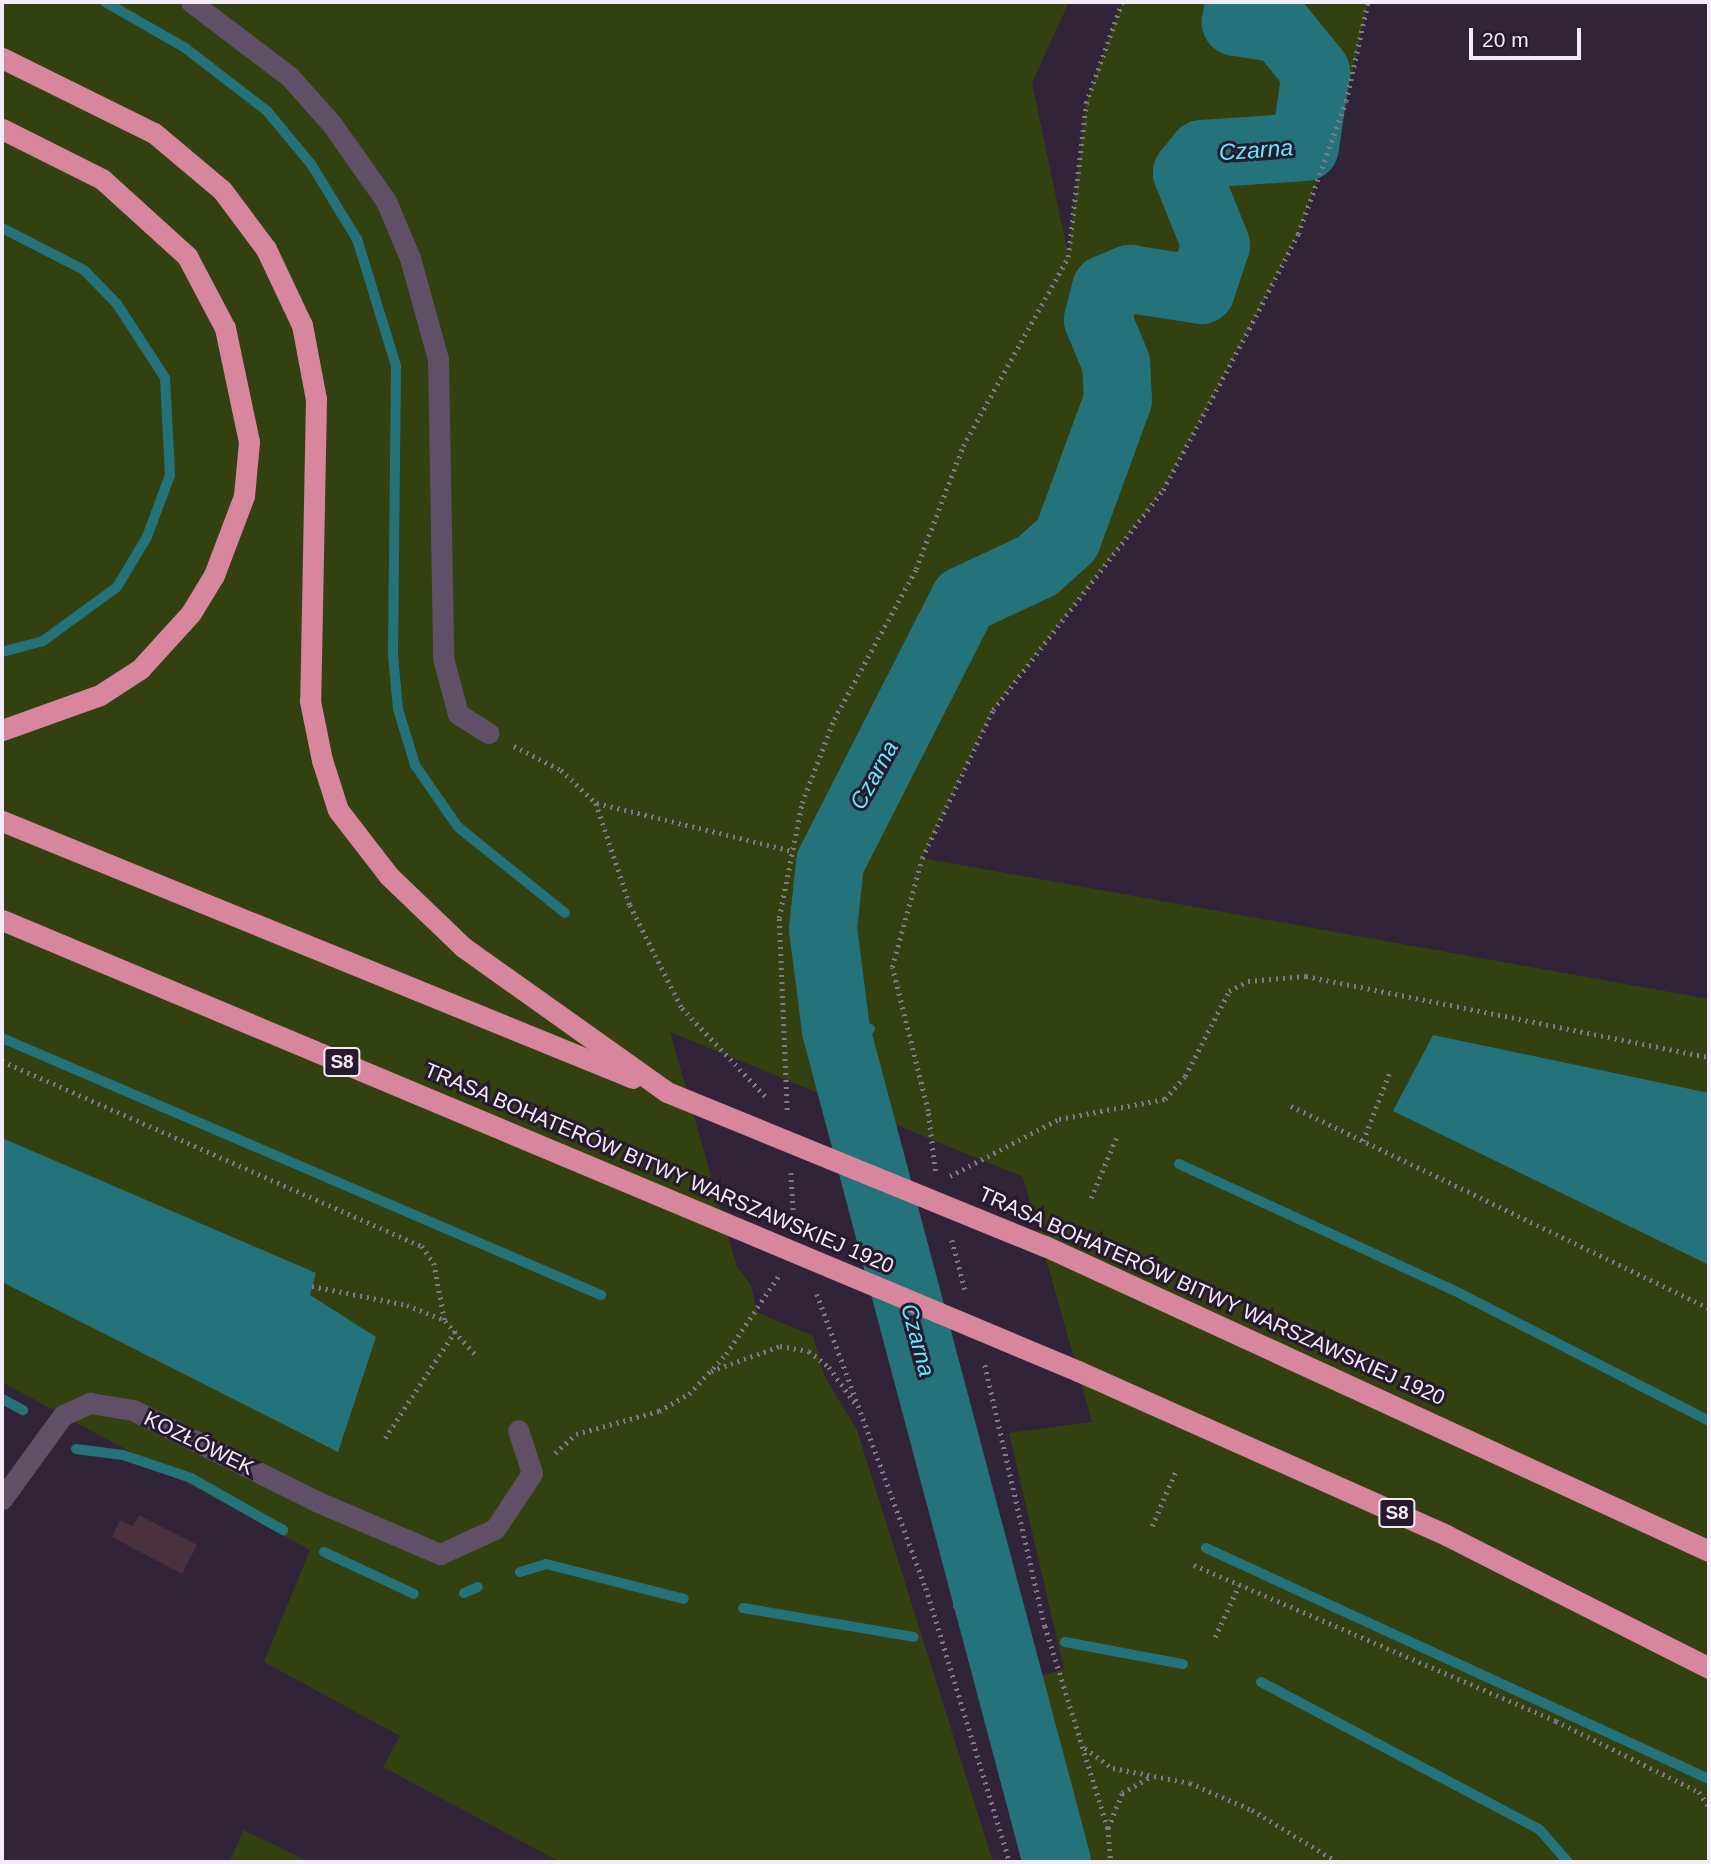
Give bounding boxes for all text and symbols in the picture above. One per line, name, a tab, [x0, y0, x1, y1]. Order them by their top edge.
scale bar	[1473, 14, 1585, 58]
text: 20 m	[1482, 28, 1529, 51]
water label: Czarna	[1218, 134, 1294, 166]
water label: Czarna	[844, 736, 904, 814]
road number: S8	[323, 1046, 361, 1078]
street label: TRASA BOHATERÓW BITWY WARSZAWSKIEJ 1920	[420, 1057, 898, 1279]
street label: TRASA BOHATERÓW BITWY WARSZAWSKIEJ 1920	[974, 1181, 1450, 1411]
water label: Czarna	[895, 1301, 941, 1379]
street label: KOZŁÓWEK	[140, 1406, 258, 1480]
road number: S8	[1378, 1498, 1416, 1528]

